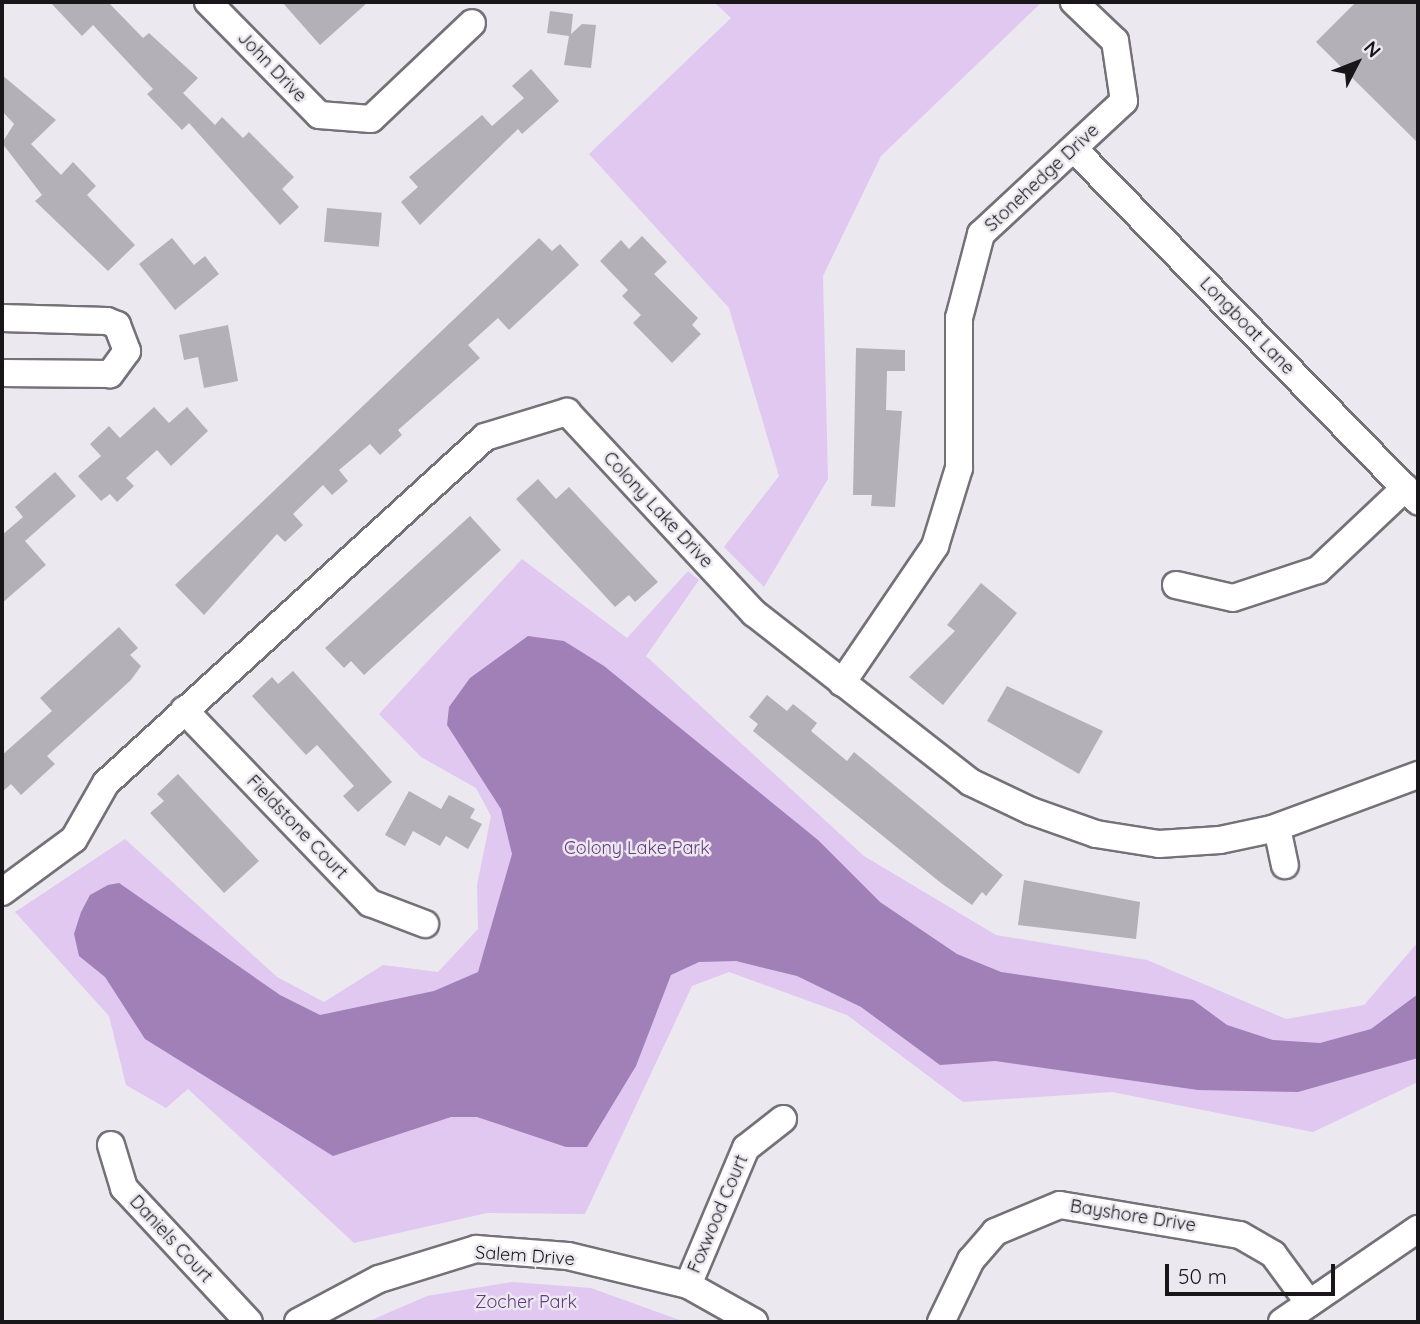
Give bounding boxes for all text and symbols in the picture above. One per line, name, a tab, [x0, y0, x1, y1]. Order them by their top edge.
street label: John Drive	[233, 27, 311, 107]
north arrow	[1322, 28, 1392, 98]
text: N	[1359, 36, 1386, 62]
street label: Stonehedge Drive	[980, 120, 1104, 236]
street label: Longboat Lane	[1195, 273, 1299, 379]
street label: Colony Lake Drive	[599, 447, 717, 573]
street label: Fieldstone Court	[242, 771, 352, 883]
park label: Colony Lake Park	[564, 837, 710, 859]
street label: Foxwood Court	[683, 1152, 753, 1276]
street label: Daniels Court	[125, 1191, 217, 1287]
street label: Bayshore Drive	[1069, 1195, 1197, 1237]
street label: Salem Drive	[474, 1242, 576, 1270]
scale bar	[1168, 1250, 1338, 1294]
text: 50 m	[1178, 1263, 1227, 1289]
park label: Zocher Park	[475, 1291, 577, 1313]

